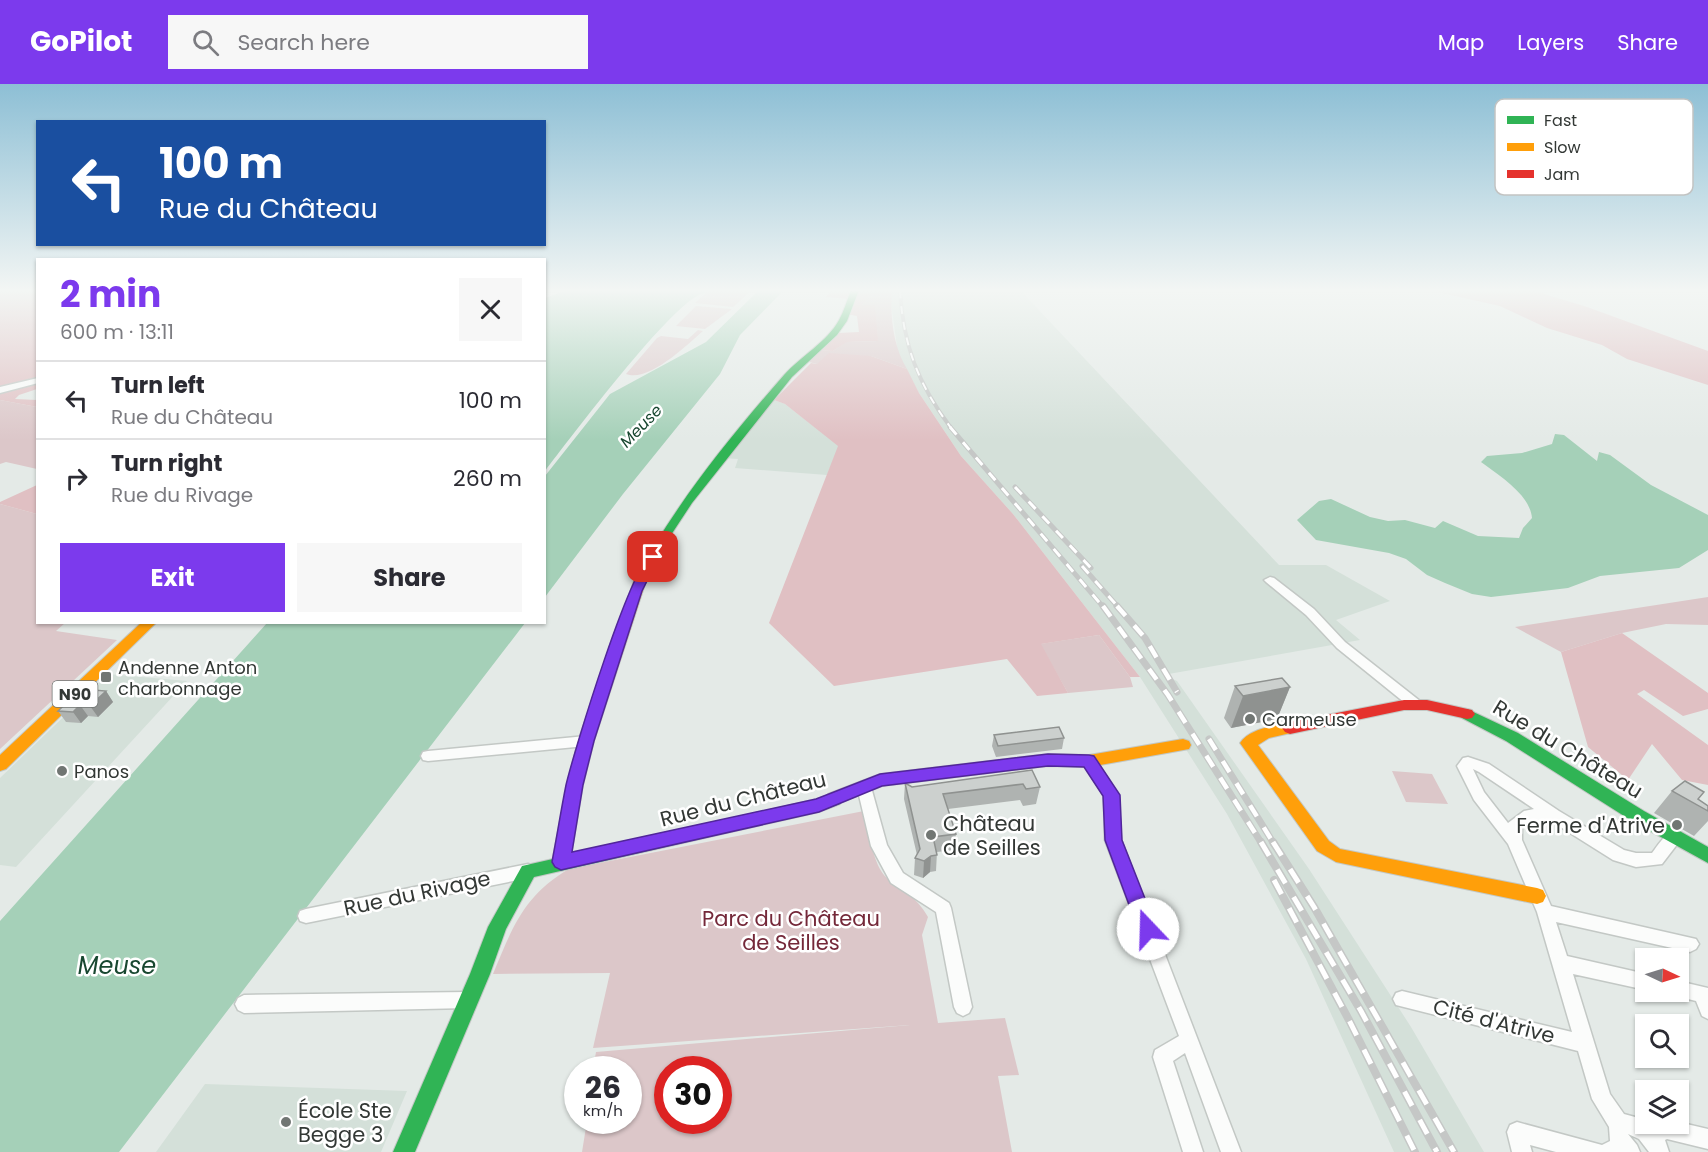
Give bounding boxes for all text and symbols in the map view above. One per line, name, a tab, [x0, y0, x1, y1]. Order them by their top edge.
search box	[168, 15, 588, 69]
text: GoPilot	[30, 22, 132, 61]
icon: search	[189, 26, 222, 59]
text: Search here	[237, 27, 370, 58]
text: Map	[1438, 28, 1484, 57]
text: Layers	[1517, 28, 1584, 57]
text: Share	[1617, 28, 1678, 57]
legend	[1495, 99, 1693, 195]
text: Fast	[1544, 109, 1577, 132]
text: 100 m	[159, 134, 283, 193]
text: Slow	[1544, 136, 1581, 159]
icon: left	[60, 144, 138, 222]
text: Jam	[1544, 163, 1580, 186]
text: Rue du Château	[159, 190, 378, 227]
text: 2 min	[60, 269, 161, 320]
button: close	[459, 278, 522, 341]
text: 600 m · 13:11	[60, 318, 174, 346]
text: Turn left	[111, 370, 205, 401]
icon: left	[60, 384, 93, 417]
text: 100 m	[459, 385, 522, 416]
water label: Meuse	[615, 399, 667, 453]
text: Rue du Château	[111, 403, 273, 431]
text: Turn right	[111, 448, 222, 479]
icon: right	[60, 462, 93, 495]
text: 260 m	[453, 463, 522, 494]
text: Rue du Rivage	[111, 481, 253, 509]
pin	[627, 531, 678, 582]
icon: arrive	[636, 540, 669, 573]
button: Exit	[60, 543, 285, 612]
button: Share	[297, 543, 522, 612]
place label: Andenne Anton charbonnage	[118, 655, 257, 701]
marker: Andenne Anton charbonnage	[99, 670, 113, 684]
road number: N90	[52, 681, 98, 707]
street label: Rue du Château	[1488, 693, 1648, 805]
place label: Carmeuse	[1262, 707, 1357, 732]
marker: Carmeuse	[1243, 712, 1257, 726]
place label: Panos	[74, 759, 129, 784]
marker: Panos	[55, 764, 69, 778]
street label: Rue du Château	[657, 764, 829, 834]
place label: Château de Seilles	[943, 809, 1041, 862]
place label: Ferme d'Atrive	[1516, 811, 1665, 840]
marker: Ferme d'Atrive	[1670, 818, 1684, 832]
marker: Château de Seilles	[924, 828, 938, 842]
street label: Rue du Rivage	[341, 863, 493, 923]
position arrow	[1116, 897, 1180, 961]
park label: Parc du Château de Seilles	[702, 904, 880, 957]
north arrow	[1635, 948, 1689, 1002]
map controls	[1635, 948, 1689, 1134]
water label: Meuse	[78, 949, 156, 982]
street label: Cité d'Atrive	[1430, 992, 1558, 1050]
button: search	[1635, 1014, 1689, 1068]
speed limit sign: 30	[654, 1056, 732, 1134]
text: 26	[585, 1066, 621, 1109]
button: layers	[1635, 1080, 1689, 1134]
place label: École Ste Begge 3	[298, 1096, 392, 1149]
text: km/h	[583, 1100, 623, 1121]
marker: École Ste Begge 3	[279, 1115, 293, 1129]

